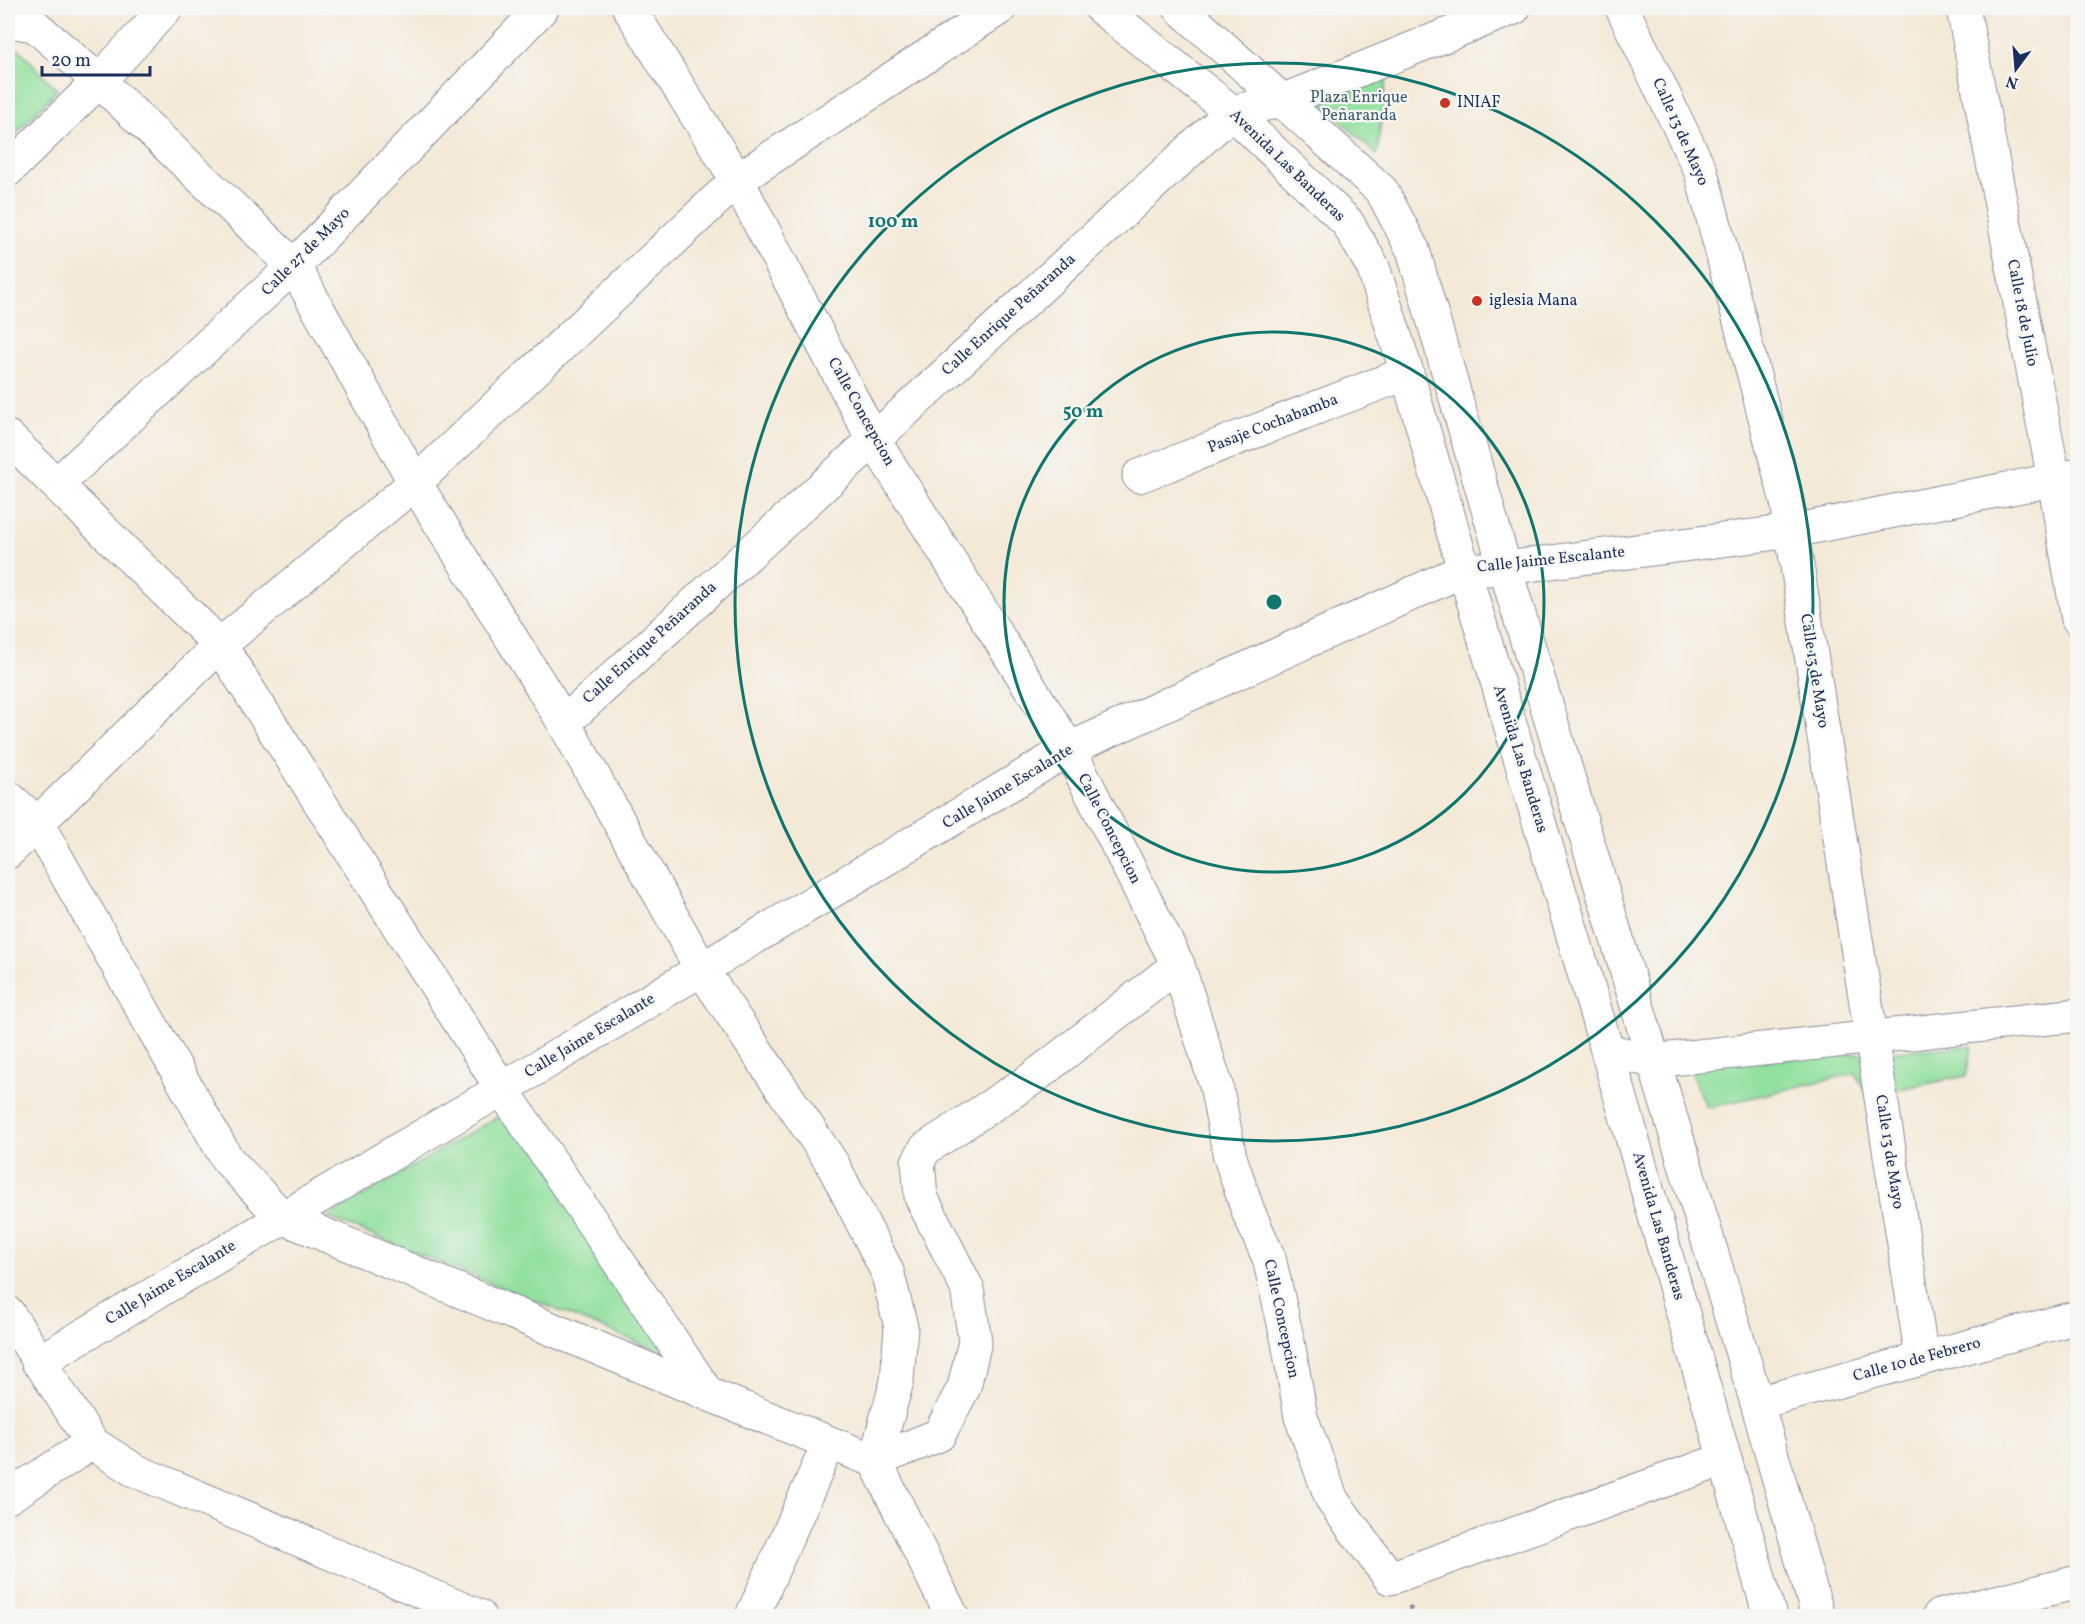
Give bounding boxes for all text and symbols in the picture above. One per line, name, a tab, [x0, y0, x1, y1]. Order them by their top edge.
scale bar	[42, 39, 150, 77]
north arrow	[1986, 39, 2046, 99]
text: 20 m	[51, 49, 91, 74]
text: N	[2003, 69, 2021, 94]
street label: Calle 13 de Mayo	[1646, 75, 1714, 189]
park label: Plaza Enrique Peñaranda	[1310, 87, 1408, 127]
place label: INIAF	[1457, 92, 1500, 114]
marker: INIAF	[1438, 96, 1452, 110]
street label: Avenida Las Banderas	[1224, 105, 1350, 227]
street label: Calle 27 de Mayo	[257, 203, 355, 301]
text: 100 m	[868, 210, 918, 235]
street label: Calle Enrique Peñaranda	[937, 249, 1081, 381]
street label: Calle 18 de Julio	[2001, 258, 2043, 368]
place label: iglesia Mana	[1489, 290, 1578, 312]
marker: iglesia Mana	[1470, 294, 1484, 308]
street label: Calle Concepcion	[822, 354, 900, 470]
street label: Pasaje Cochabamba	[1205, 389, 1341, 459]
text: 50 m	[1063, 400, 1103, 425]
street label: Calle Jaime Escalante	[1476, 541, 1626, 579]
street label: Calle Enrique Peñaranda	[578, 577, 722, 709]
centre of rings	[1264, 592, 1284, 612]
street label: Calle 13 de Mayo	[1794, 612, 1834, 730]
street label: Avenida Las Banderas	[1487, 682, 1553, 836]
street label: Calle Jaime Escalante	[939, 739, 1077, 835]
street label: Calle Concepcion	[1072, 770, 1146, 888]
street label: Calle Jaime Escalante	[521, 988, 659, 1084]
street label: Calle 13 de Mayo	[1869, 1093, 1909, 1211]
street label: Avenida Las Banderas	[1626, 1149, 1690, 1303]
street label: Calle Jaime Escalante	[102, 1235, 240, 1331]
street label: Calle Concepcion	[1258, 1257, 1304, 1381]
street label: Calle 10 de Febrero	[1851, 1332, 1983, 1388]

